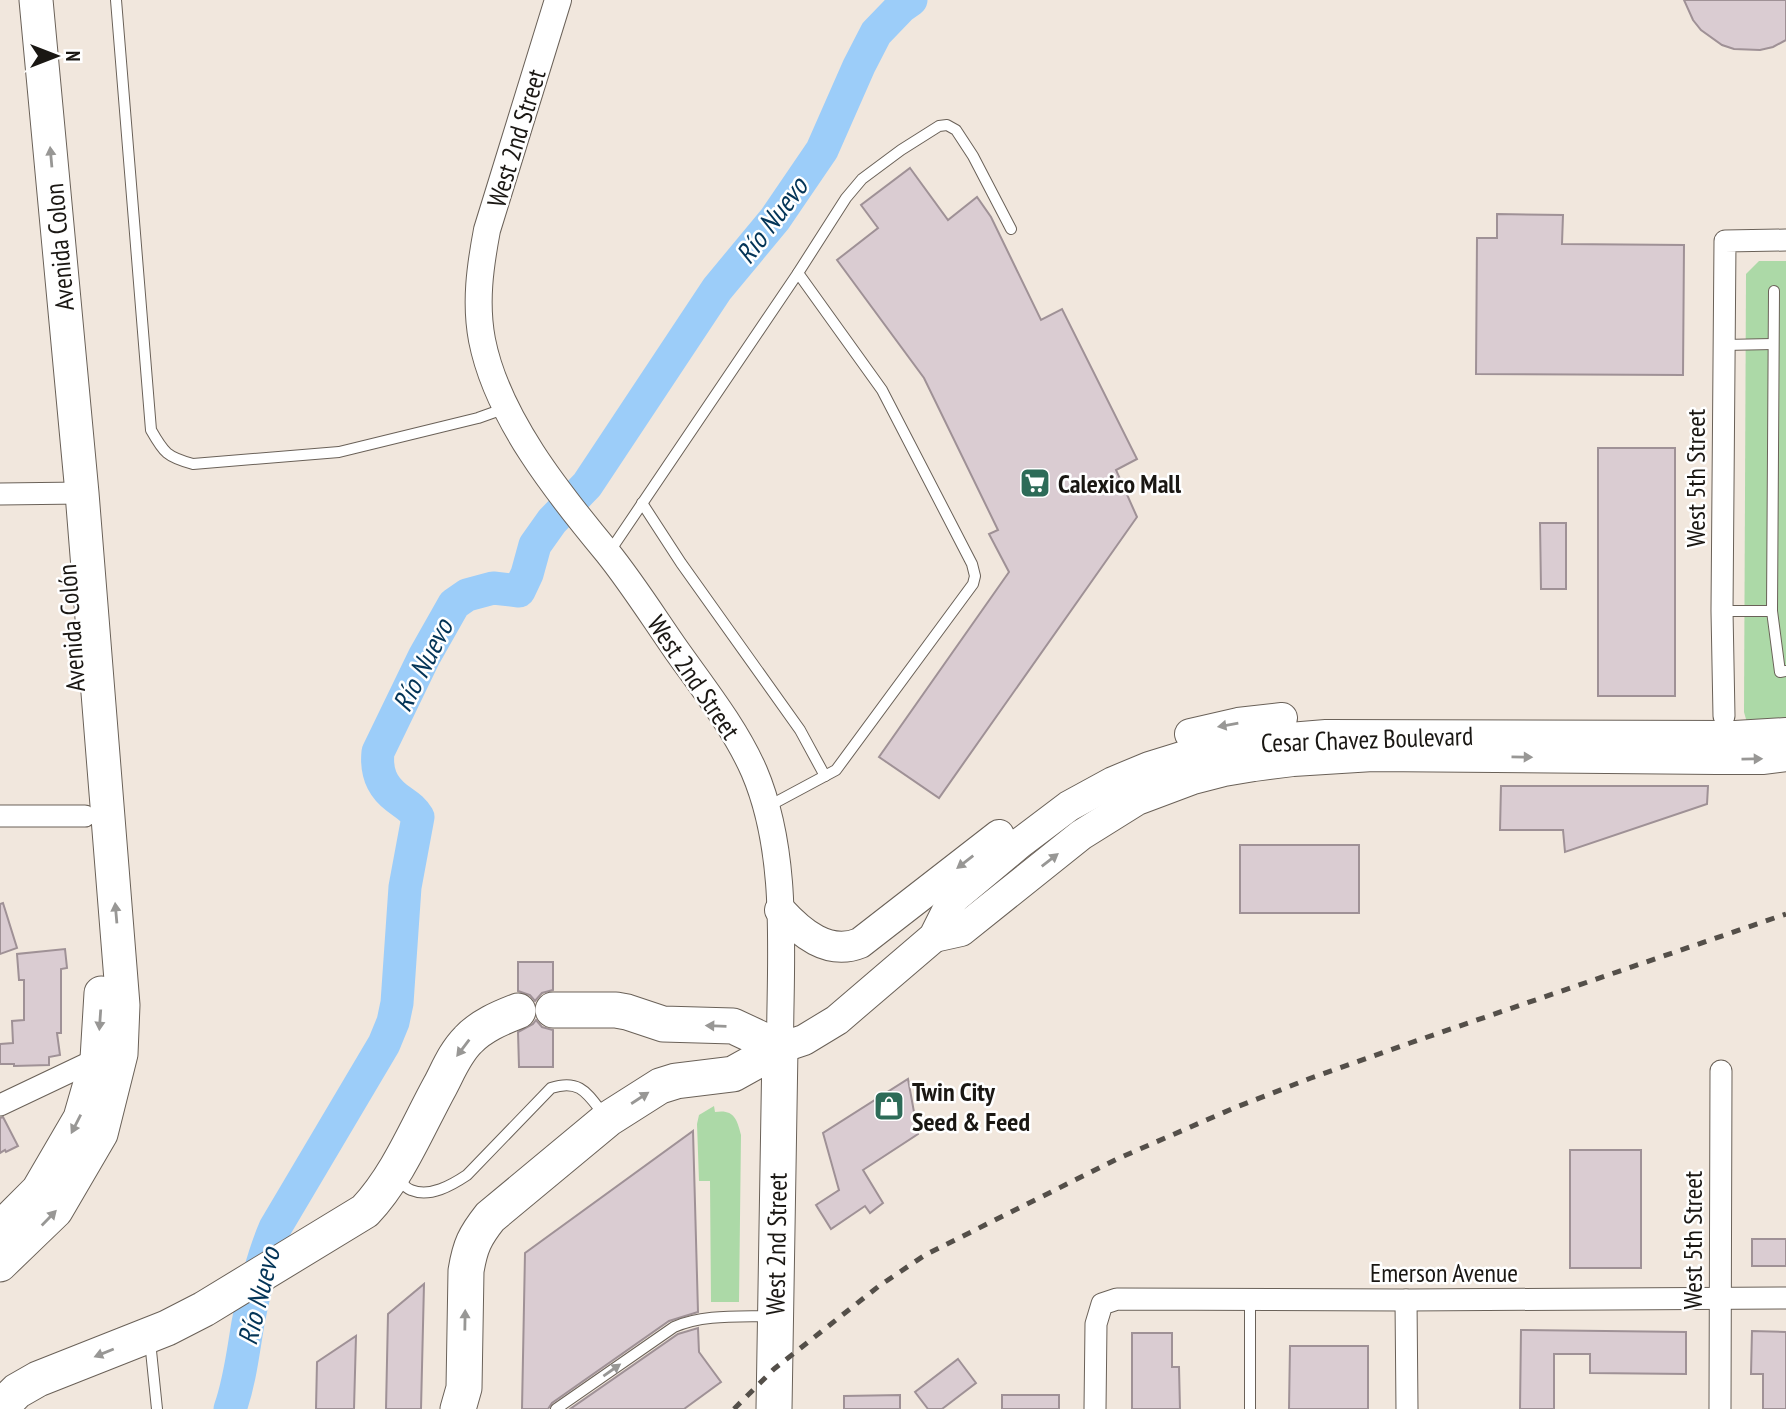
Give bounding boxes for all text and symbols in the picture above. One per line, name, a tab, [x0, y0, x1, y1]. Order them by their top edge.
north arrow	[21, 21, 91, 91]
text: N	[61, 51, 85, 61]
street label: West 2nd Street	[479, 65, 553, 211]
one-way arrow	[45, 146, 56, 168]
water label: Río Nuevo	[726, 168, 817, 271]
street label: Avenida Colon	[37, 182, 81, 312]
street label: West 5th Street	[1679, 409, 1712, 547]
supermarket icon: Calexico Mall	[1018, 466, 1052, 500]
place label: Calexico Mall	[1058, 467, 1182, 500]
street label: Avenida Colón	[50, 563, 92, 693]
street label: West 2nd Street	[640, 609, 748, 745]
water label: Río Nuevo	[383, 611, 462, 717]
one-way arrow	[1217, 719, 1239, 730]
street label: Cesar Chavez Boulevard	[1260, 719, 1474, 759]
one-way arrow	[1511, 752, 1533, 763]
one-way arrow	[1741, 753, 1763, 765]
one-way arrow	[1040, 852, 1058, 867]
one-way arrow	[956, 855, 974, 870]
one-way arrow	[110, 902, 121, 924]
one-way arrow	[94, 1009, 105, 1031]
one-way arrow	[705, 1020, 727, 1031]
one-way arrow	[456, 1039, 470, 1057]
place label: Twin City Seed & Feed	[912, 1075, 1030, 1138]
shop icon: Twin City Seed & Feed	[872, 1089, 906, 1123]
one-way arrow	[631, 1091, 649, 1105]
one-way arrow	[70, 1114, 82, 1134]
street label: West 5th Street	[1676, 1171, 1709, 1309]
street label: West 2nd Street	[758, 1173, 794, 1315]
one-way arrow	[41, 1209, 57, 1227]
water label: Río Nuevo	[228, 1242, 288, 1348]
street label: Emerson Avenue	[1370, 1256, 1518, 1289]
one-way arrow	[459, 1309, 471, 1331]
one-way arrow	[93, 1348, 114, 1359]
one-way arrow	[603, 1363, 621, 1377]

